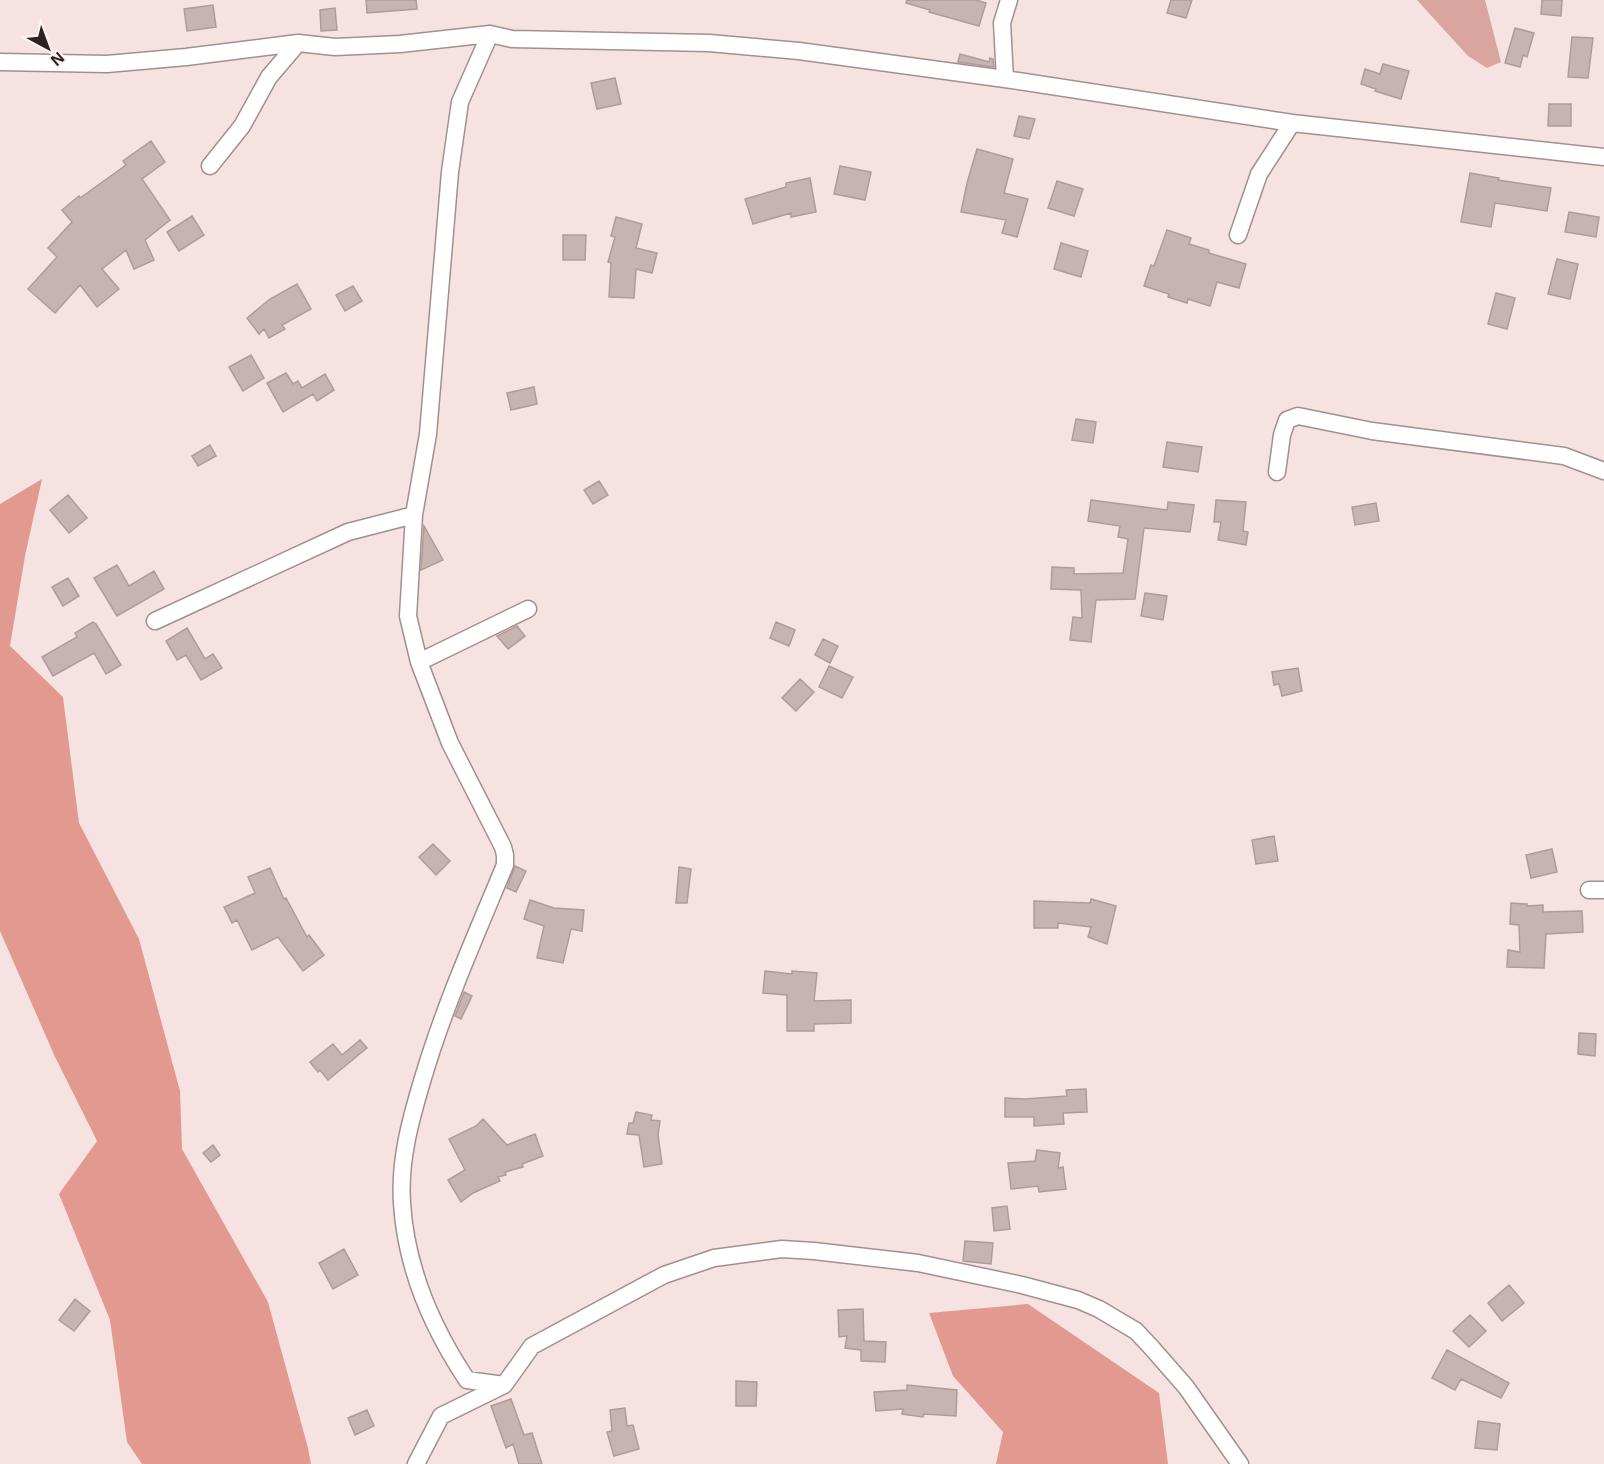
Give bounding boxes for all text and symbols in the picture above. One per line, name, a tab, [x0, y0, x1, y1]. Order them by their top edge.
north arrow	[18, 18, 78, 78]
text: N	[48, 49, 67, 69]

